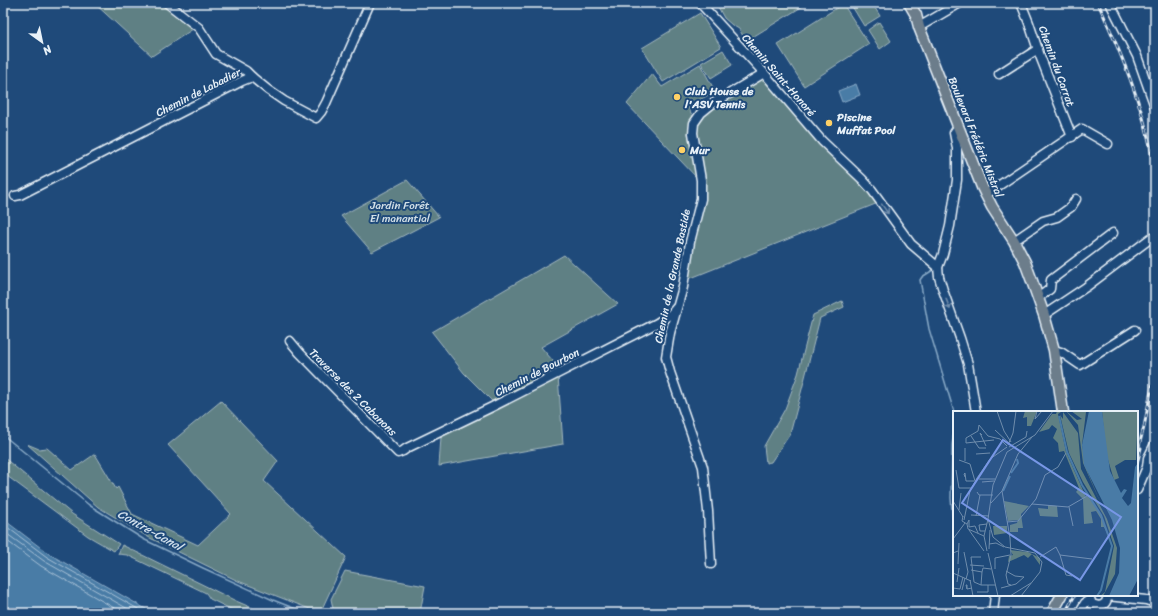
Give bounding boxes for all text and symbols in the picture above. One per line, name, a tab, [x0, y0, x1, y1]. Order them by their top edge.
north arrow	[22, 22, 62, 62]
street label: Chemin du Carrat	[1033, 23, 1080, 109]
street label: Chemin Saint-Honoré	[737, 30, 820, 121]
text: N	[38, 39, 56, 60]
street label: Chemin de Labadier	[152, 62, 246, 122]
street label: Boulevard Frédéric Mistral	[943, 74, 1009, 201]
place label: Club House de l'ASV Tennis	[684, 82, 754, 114]
marker: Club House de l'ASV Tennis	[672, 92, 682, 102]
place label: Piscine Muffat Pool	[836, 108, 896, 140]
marker: Piscine Muffat Pool	[824, 118, 834, 128]
place label: Mur	[689, 141, 711, 160]
marker: Mur	[677, 145, 687, 155]
park label: Jardin Forêt El manantial	[369, 196, 431, 228]
one-way arrow	[881, 204, 889, 215]
street label: Chemin de la Grande Bastide	[649, 207, 696, 345]
one-way arrow	[945, 298, 952, 311]
street label: Chemin de Bourbon	[492, 343, 583, 402]
street label: Traverse des 2 Cabanons	[304, 344, 402, 442]
inset map	[953, 411, 1138, 596]
water label: Contre-Canal	[113, 503, 189, 558]

